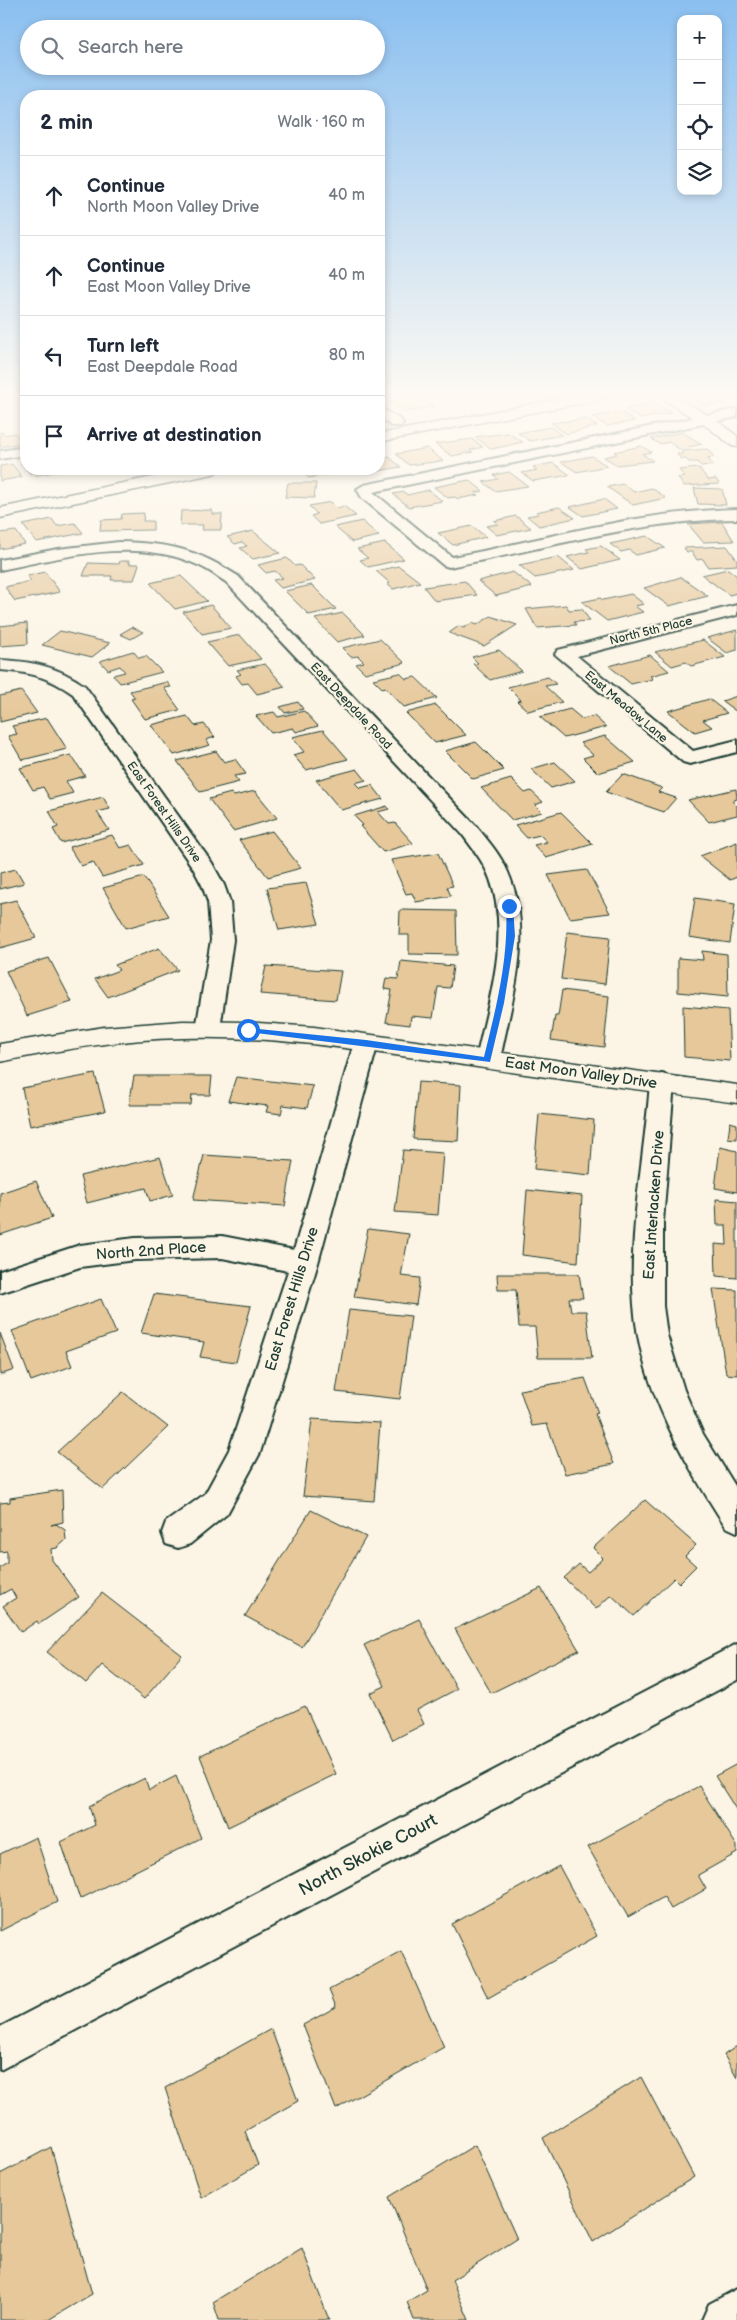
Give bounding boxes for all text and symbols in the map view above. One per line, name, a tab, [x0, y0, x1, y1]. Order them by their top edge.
map controls	[677, 15, 722, 195]
button: +	[677, 15, 722, 60]
search box	[20, 20, 385, 75]
icon: search	[38, 34, 66, 62]
text: Search here	[78, 36, 183, 59]
button: −	[677, 60, 722, 105]
button: locate	[677, 105, 722, 150]
text: 2 min	[40, 110, 93, 135]
text: Walk · 160 m	[277, 113, 365, 132]
button: layers	[677, 150, 722, 195]
text: Continue	[87, 175, 165, 198]
icon: ahead	[40, 182, 68, 210]
text: 40 m	[328, 186, 365, 205]
text: North Moon Valley Drive	[87, 198, 259, 217]
text: Continue	[87, 255, 165, 278]
icon: ahead	[40, 262, 68, 290]
text: 40 m	[328, 266, 365, 285]
text: East Moon Valley Drive	[87, 278, 251, 297]
text: Turn left	[87, 335, 159, 358]
icon: left	[40, 342, 68, 370]
text: 80 m	[329, 346, 365, 365]
text: East Deepdale Road	[87, 358, 238, 377]
icon: arrive	[40, 422, 68, 450]
text: Arrive at destination	[87, 424, 262, 447]
street label: North 5th Place	[608, 613, 694, 649]
street label: East Deepdale Road	[307, 660, 395, 753]
street label: East Meadow Lane	[581, 668, 671, 746]
street label: East Forest Hills Drive	[124, 759, 204, 865]
route end	[498, 895, 521, 918]
route start	[237, 1019, 260, 1042]
street label: East Moon Valley Drive	[504, 1053, 658, 1093]
street label: East Interlacken Drive	[639, 1130, 669, 1280]
street label: East Forest Hills Drive	[261, 1225, 323, 1373]
street label: North 2nd Place	[95, 1238, 207, 1264]
street label: North Skokie Court	[295, 1809, 441, 1900]

